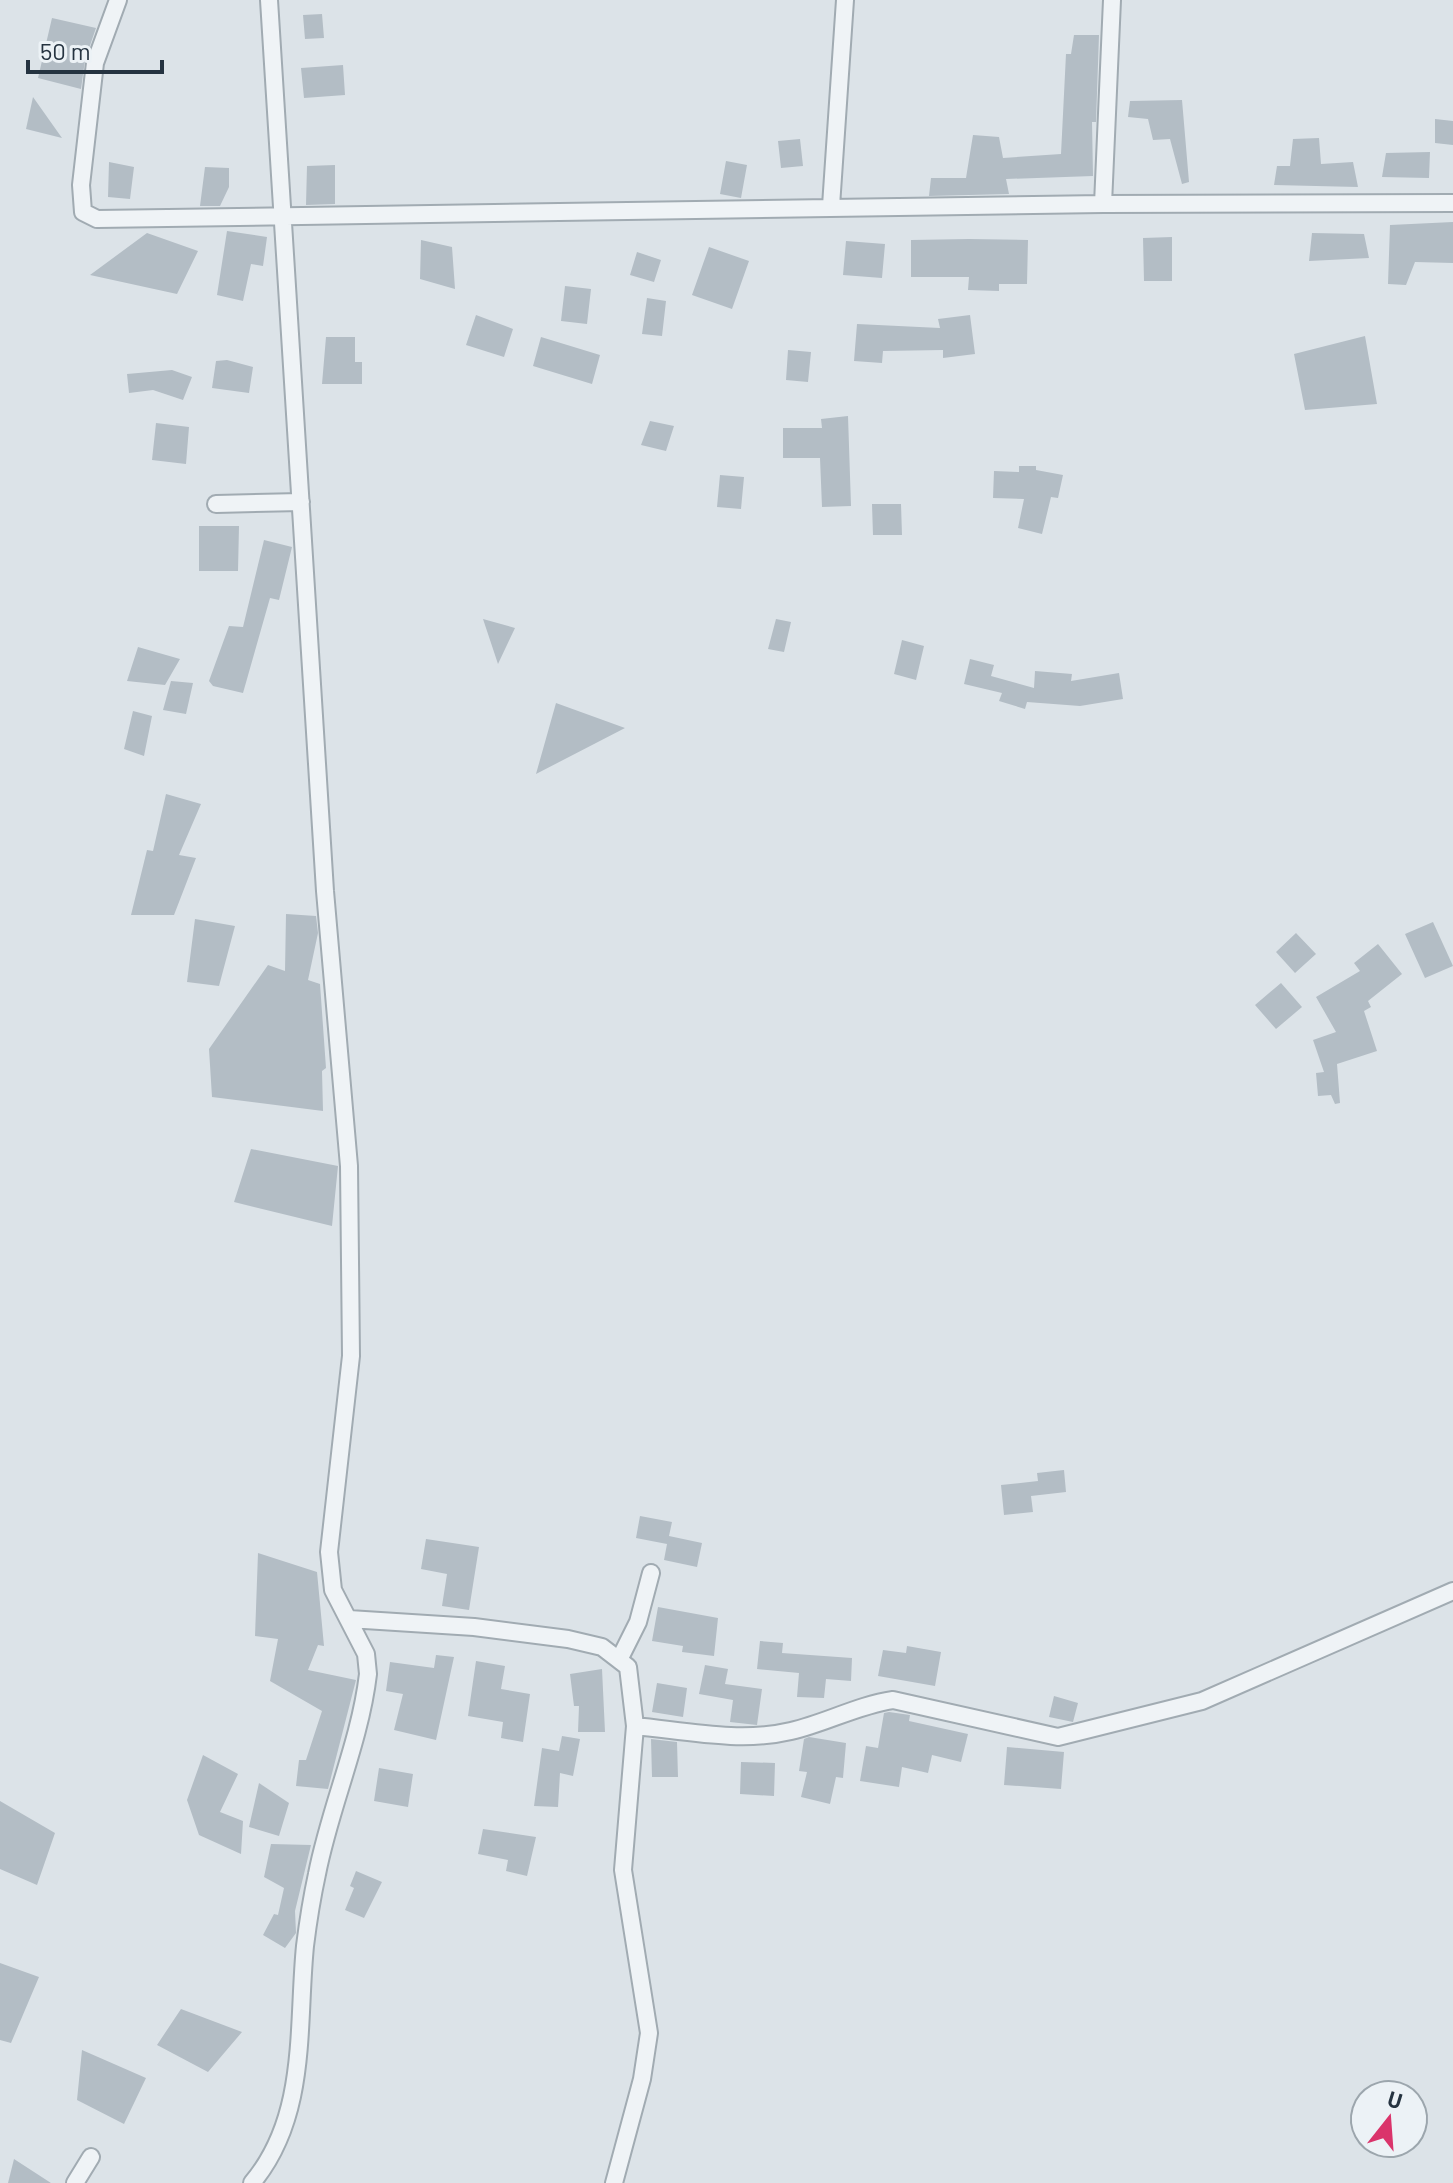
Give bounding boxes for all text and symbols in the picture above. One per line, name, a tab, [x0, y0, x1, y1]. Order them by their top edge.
scale bar	[28, 24, 162, 74]
text: 50 m	[40, 36, 91, 65]
north arrow	[1349, 2079, 1429, 2159]
text: U	[1385, 2084, 1406, 2113]

